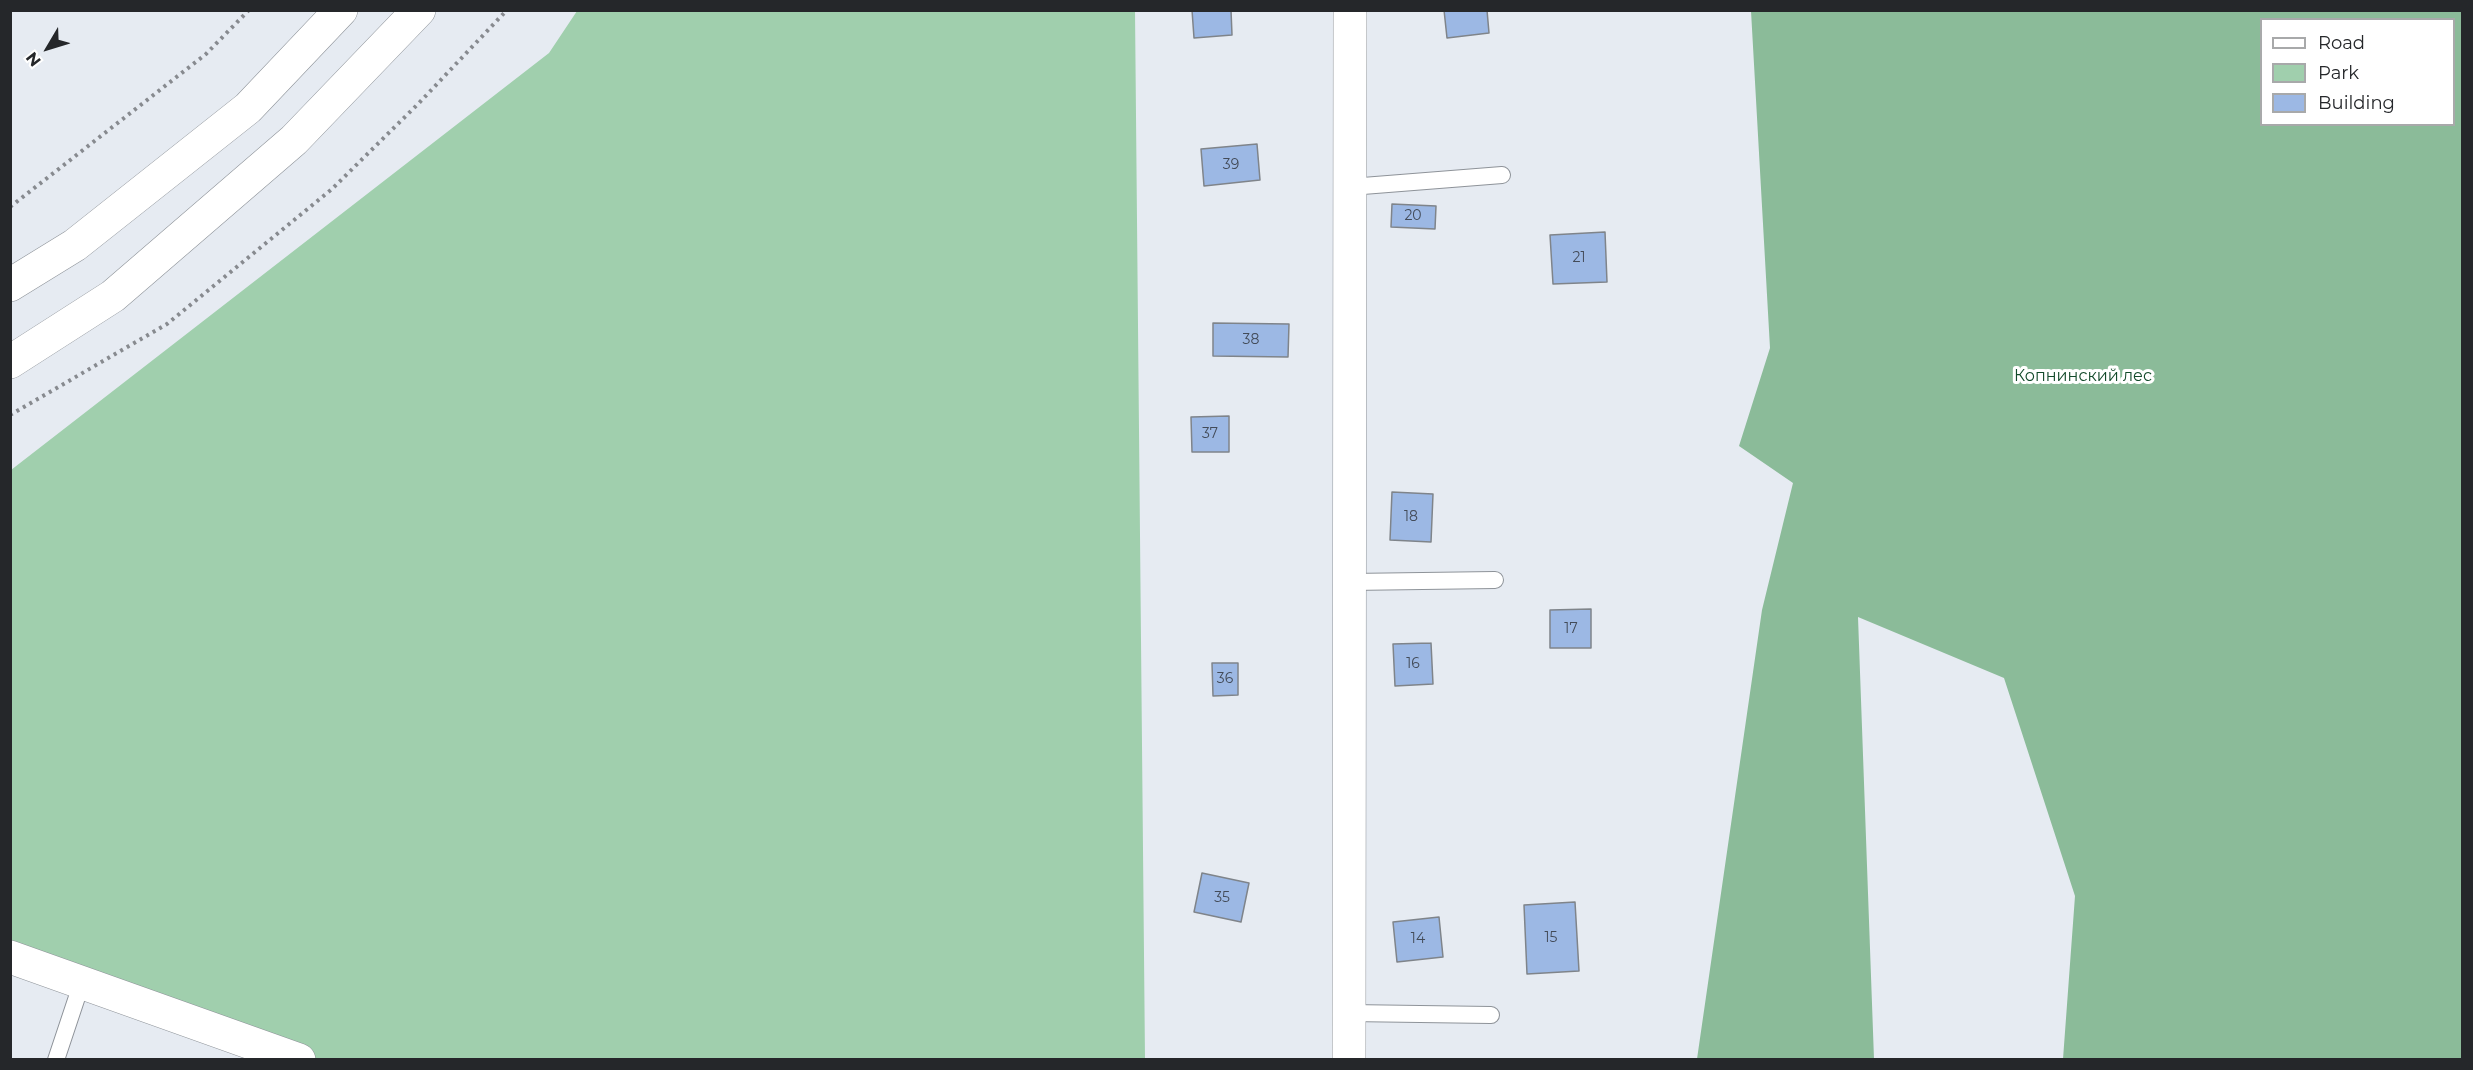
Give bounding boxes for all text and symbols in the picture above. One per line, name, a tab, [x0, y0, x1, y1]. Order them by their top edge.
north arrow	[18, 18, 78, 78]
legend	[2260, 18, 2455, 126]
text: Road	[2318, 32, 2365, 54]
text: N	[22, 48, 45, 70]
text: Park	[2318, 62, 2359, 84]
text: Building	[2318, 92, 2395, 114]
house number: 39	[1223, 157, 1239, 173]
house number: 20	[1404, 208, 1422, 224]
house number: 21	[1572, 250, 1586, 266]
house number: 38	[1243, 332, 1259, 348]
park label: Копнинский лес	[2014, 366, 2152, 386]
house number: 37	[1202, 426, 1218, 442]
house number: 18	[1404, 509, 1418, 525]
house number: 17	[1564, 621, 1578, 637]
house number: 16	[1406, 656, 1420, 672]
house number: 36	[1217, 671, 1233, 687]
house number: 35	[1214, 890, 1230, 906]
house number: 15	[1545, 930, 1557, 946]
house number: 14	[1411, 931, 1425, 947]

